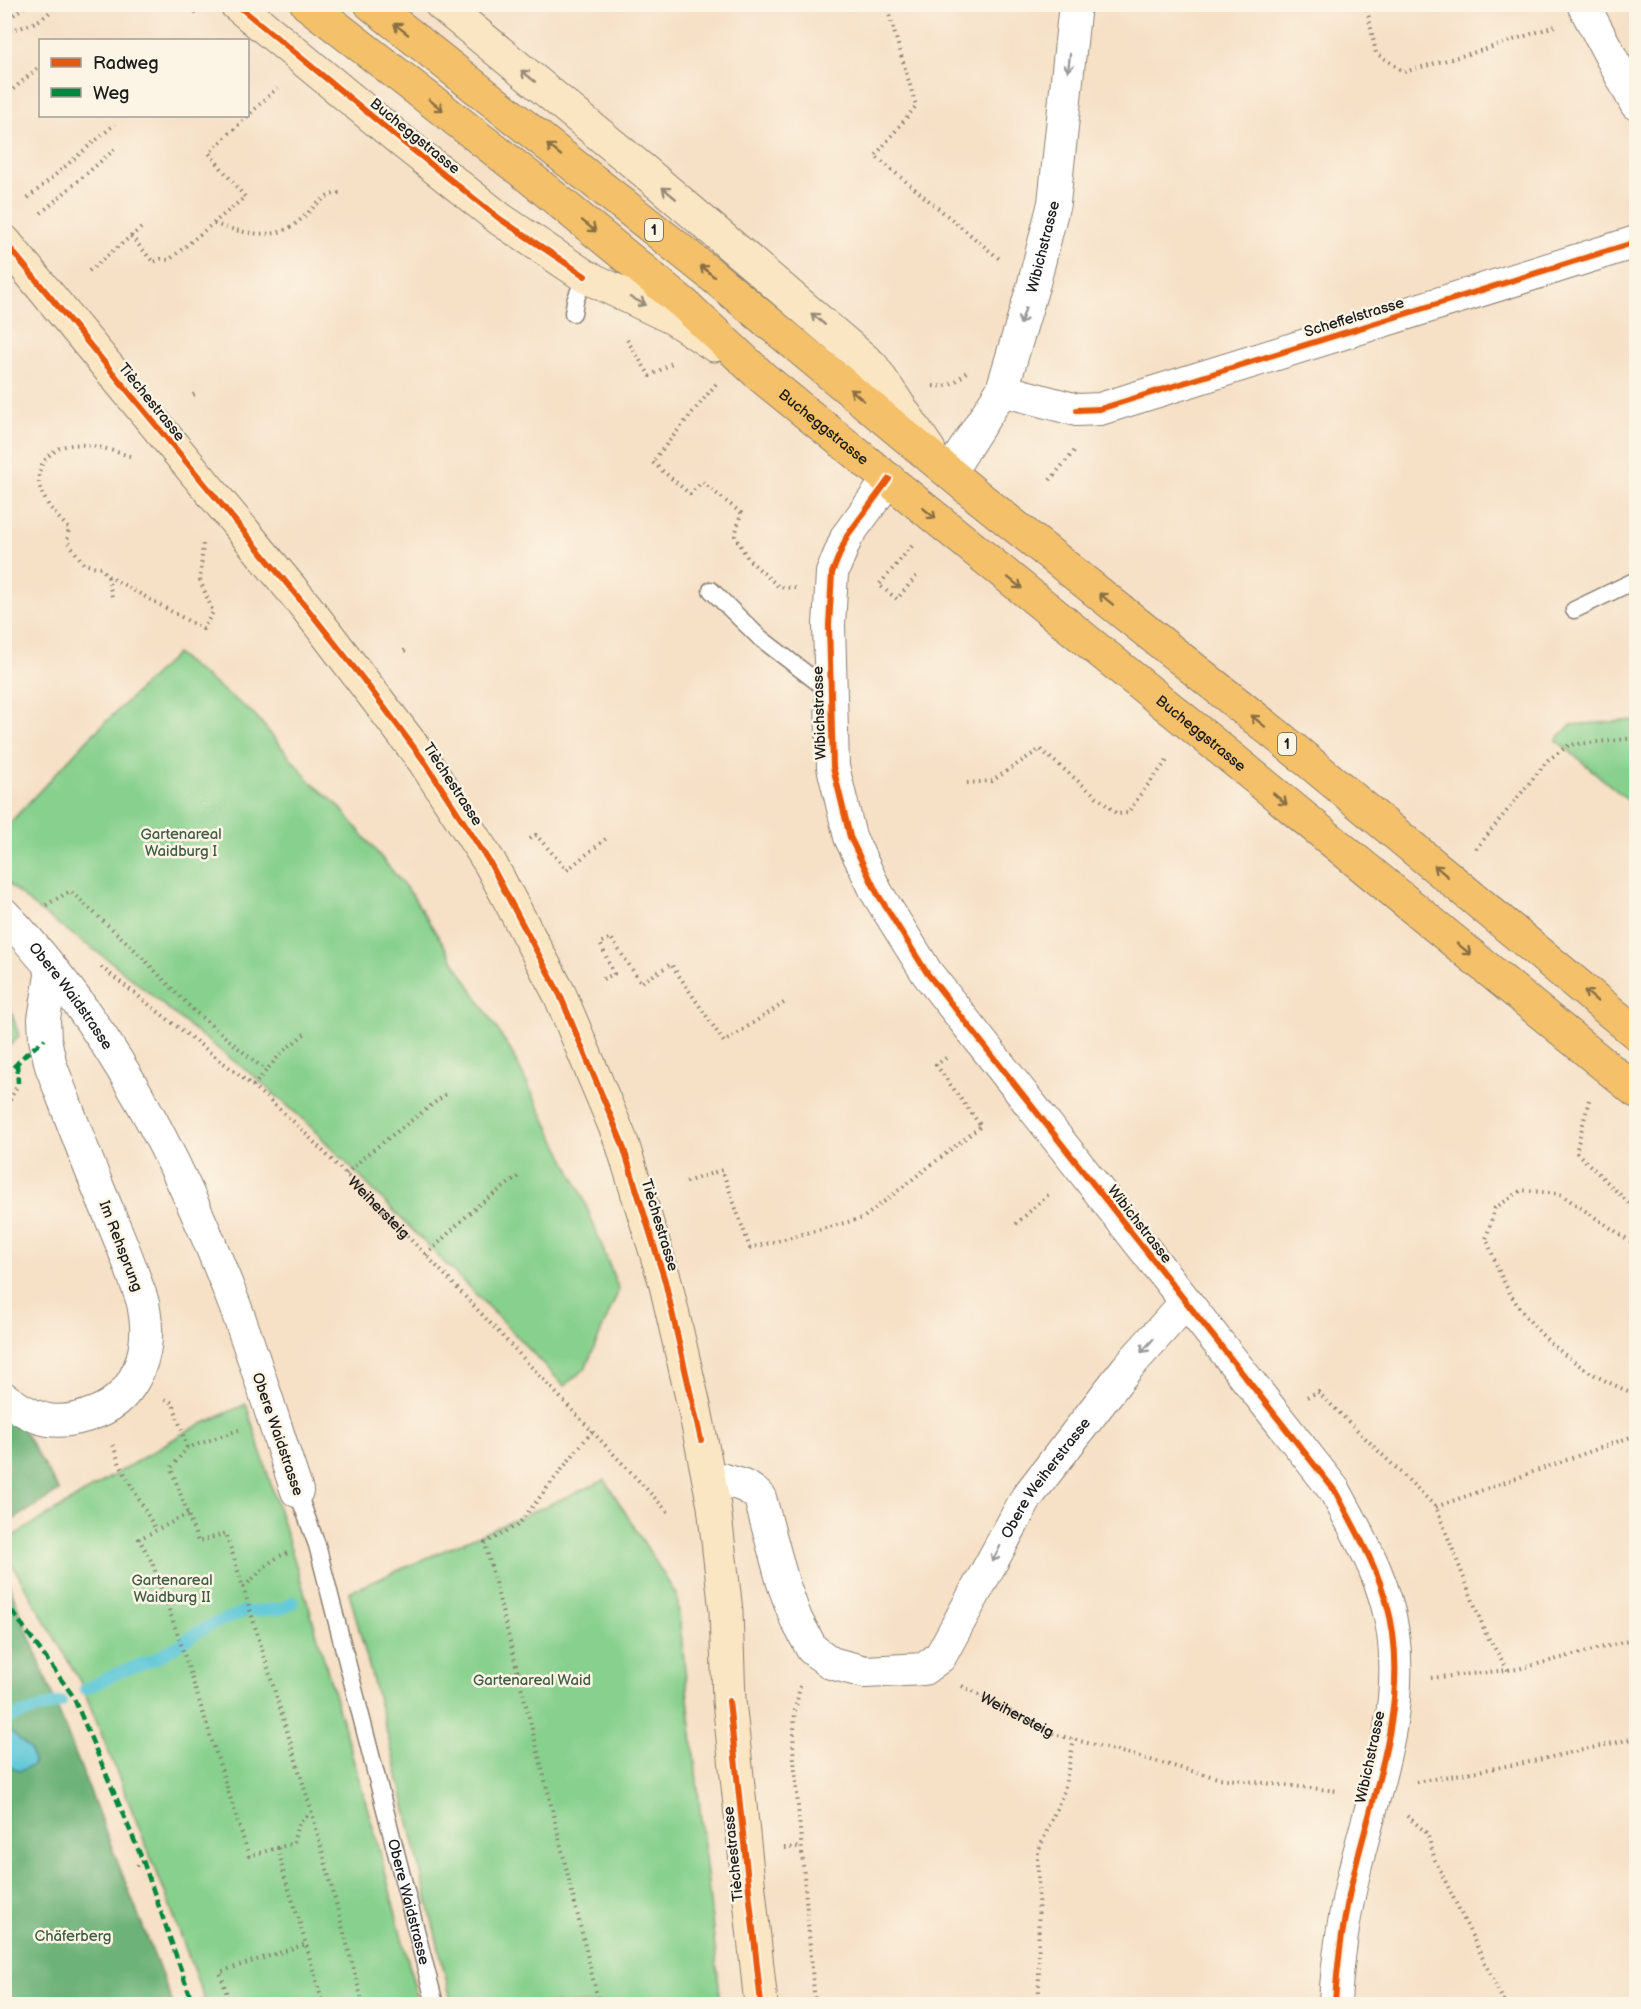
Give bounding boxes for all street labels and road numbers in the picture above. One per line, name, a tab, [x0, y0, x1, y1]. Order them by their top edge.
street label: Bucheggstrasse	[366, 94, 464, 179]
street label: Wibichstrasse	[1023, 199, 1064, 295]
road number: 1	[645, 219, 663, 241]
street label: Scheffelstrasse	[1302, 293, 1406, 342]
street label: Tièchestrasse	[114, 359, 189, 445]
street label: Bucheggstrasse	[774, 385, 872, 470]
street label: Wibichstrasse	[808, 666, 831, 760]
street label: Bucheggstrasse	[1152, 691, 1250, 776]
road number: 1	[1278, 733, 1296, 755]
street label: Tièchestrasse	[419, 739, 487, 830]
street label: Obere Waidstrasse	[24, 939, 117, 1054]
street label: Weihersteig	[343, 1173, 414, 1243]
street label: Tièchestrasse	[636, 1177, 683, 1274]
street label: Wibichstrasse	[1103, 1181, 1176, 1267]
street label: Im Rehsprung	[94, 1198, 147, 1294]
street label: Obere Waidstrasse	[248, 1370, 308, 1498]
street label: Obere Weiherstrasse	[997, 1414, 1095, 1542]
street label: Weihersteig	[977, 1688, 1057, 1742]
street label: Wibichstrasse	[1351, 1709, 1390, 1805]
street label: Tièchestrasse	[719, 1805, 748, 1902]
street label: Obere Waidstrasse	[383, 1837, 434, 1967]

